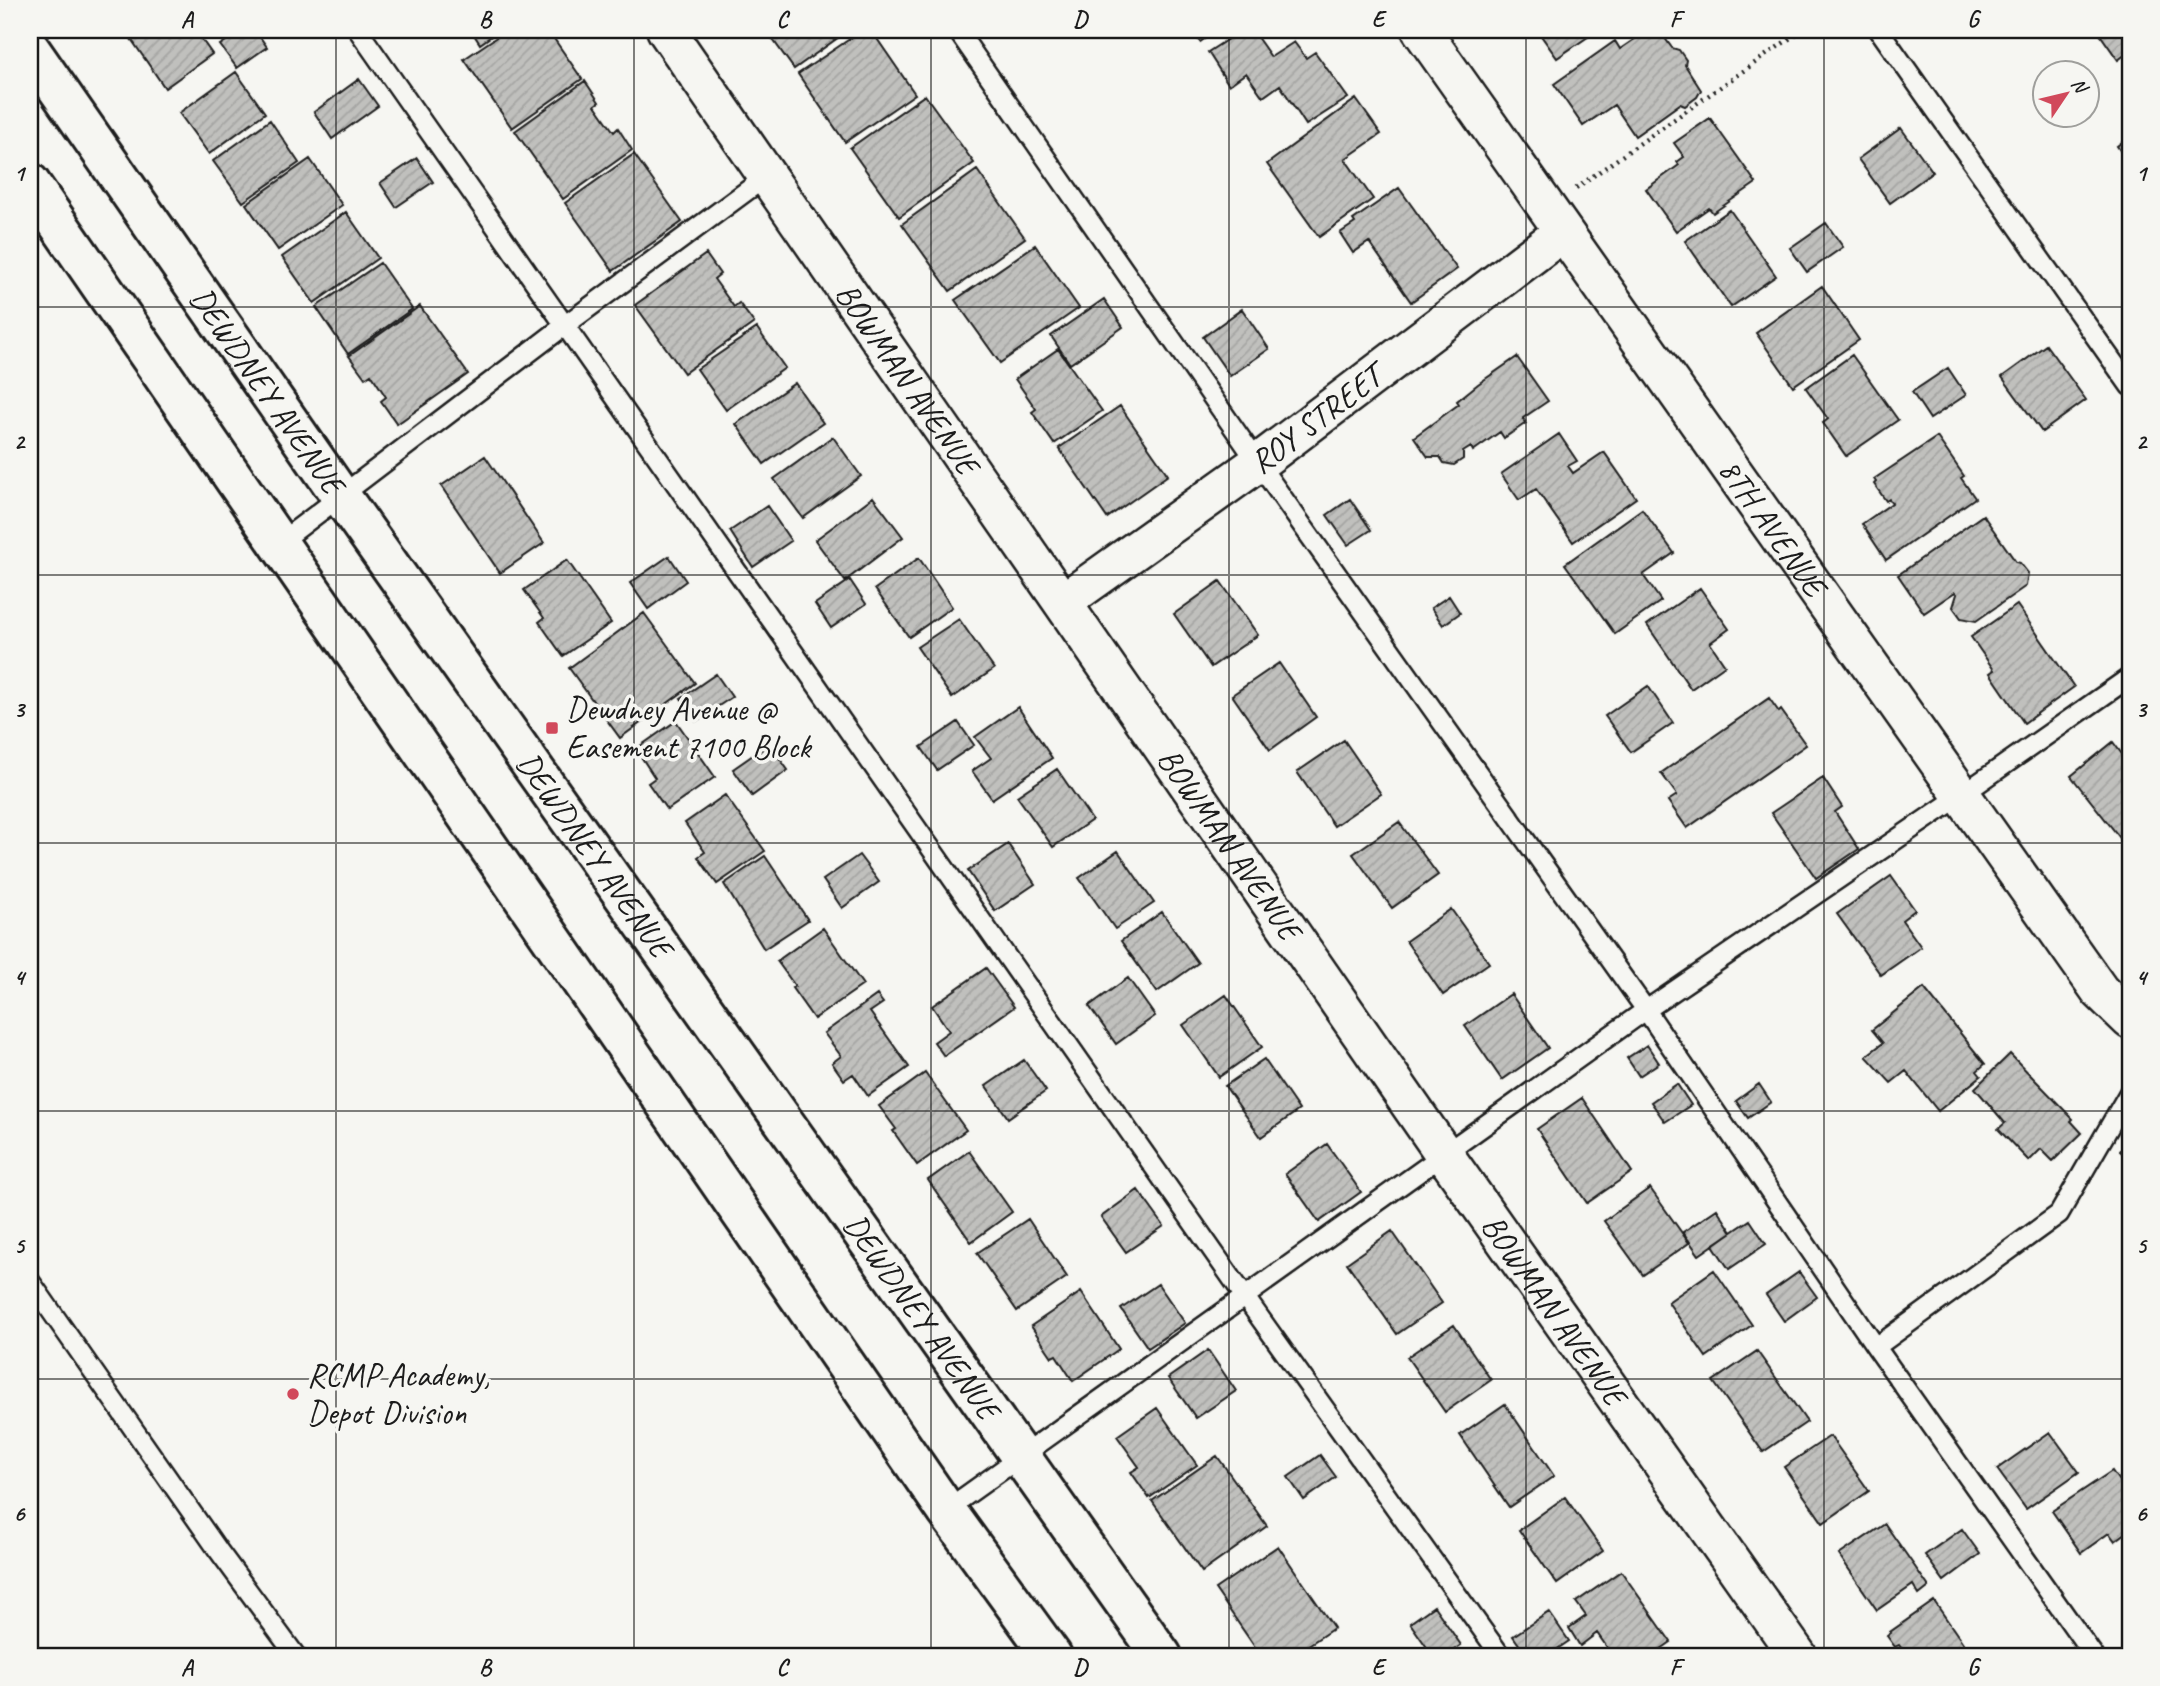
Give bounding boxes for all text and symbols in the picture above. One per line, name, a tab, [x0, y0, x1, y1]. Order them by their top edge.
text: A	[181, 5, 195, 34]
text: B	[479, 5, 493, 34]
text: C	[777, 5, 791, 34]
text: D	[1073, 5, 1089, 34]
text: E	[1372, 5, 1388, 34]
text: F	[1670, 5, 1686, 34]
text: G	[1967, 5, 1982, 34]
north arrow	[2030, 60, 2100, 130]
text: N	[2066, 73, 2094, 99]
text: 1	[14, 159, 27, 188]
text: 1	[2136, 159, 2149, 188]
street label: BOWMAN AVENUE	[826, 274, 991, 486]
street label: DEWDNEY AVENUE	[181, 279, 356, 505]
street label: ROY STREET	[1241, 351, 1396, 483]
text: 2	[14, 427, 27, 456]
text: 2	[2136, 427, 2149, 456]
street label: 8TH AVENUE	[1709, 450, 1838, 608]
place label: Dewdney Avenue @ Easement 7100 Block	[566, 688, 812, 768]
text: 3	[14, 695, 27, 724]
text: 3	[2136, 695, 2149, 724]
marker: Dewdney Avenue @ Easement 7100 Block	[544, 720, 560, 736]
street label: BOWMAN AVENUE	[1148, 740, 1313, 951]
street label: DEWDNEY AVENUE	[508, 744, 684, 969]
text: 4	[14, 963, 27, 992]
text: 4	[2136, 963, 2149, 992]
street label: DEWDNEY AVENUE	[835, 1206, 1011, 1431]
street label: BOWMAN AVENUE	[1472, 1206, 1638, 1417]
text: 5	[14, 1231, 26, 1260]
text: 5	[2136, 1231, 2148, 1260]
place label: RCMP Academy, Depot Division	[307, 1354, 490, 1434]
marker: RCMP Academy, Depot Division	[285, 1386, 301, 1402]
text: 6	[14, 1499, 27, 1528]
text: 6	[2136, 1499, 2149, 1528]
text: A	[181, 1653, 195, 1682]
text: B	[479, 1653, 493, 1682]
text: C	[777, 1653, 791, 1682]
text: D	[1073, 1653, 1089, 1682]
text: E	[1372, 1653, 1388, 1682]
text: F	[1670, 1653, 1686, 1682]
text: G	[1967, 1653, 1982, 1682]

